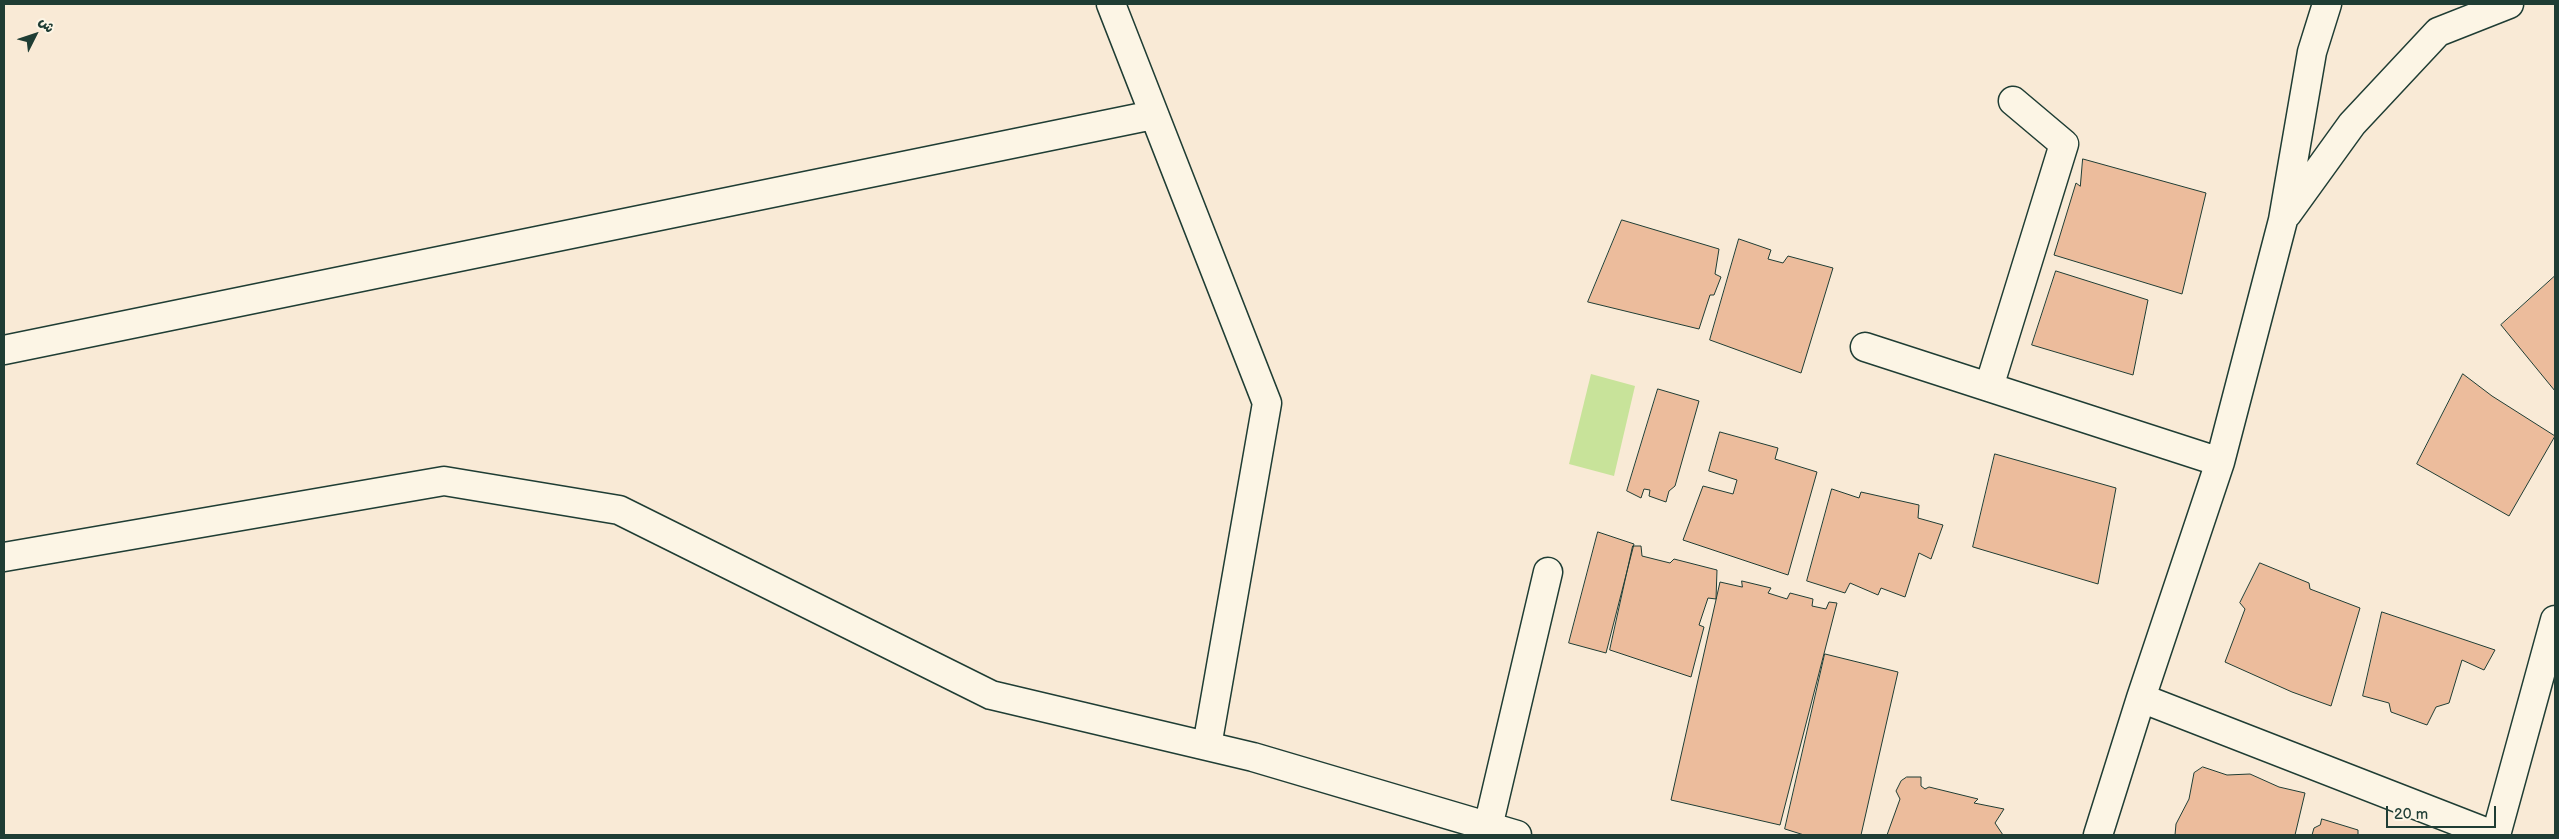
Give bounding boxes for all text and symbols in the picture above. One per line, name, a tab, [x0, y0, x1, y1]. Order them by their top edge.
north arrow	[10, 10, 60, 60]
text: ش	[35, 13, 58, 36]
scale bar	[2389, 796, 2499, 828]
text: 20 m	[2394, 805, 2428, 824]

